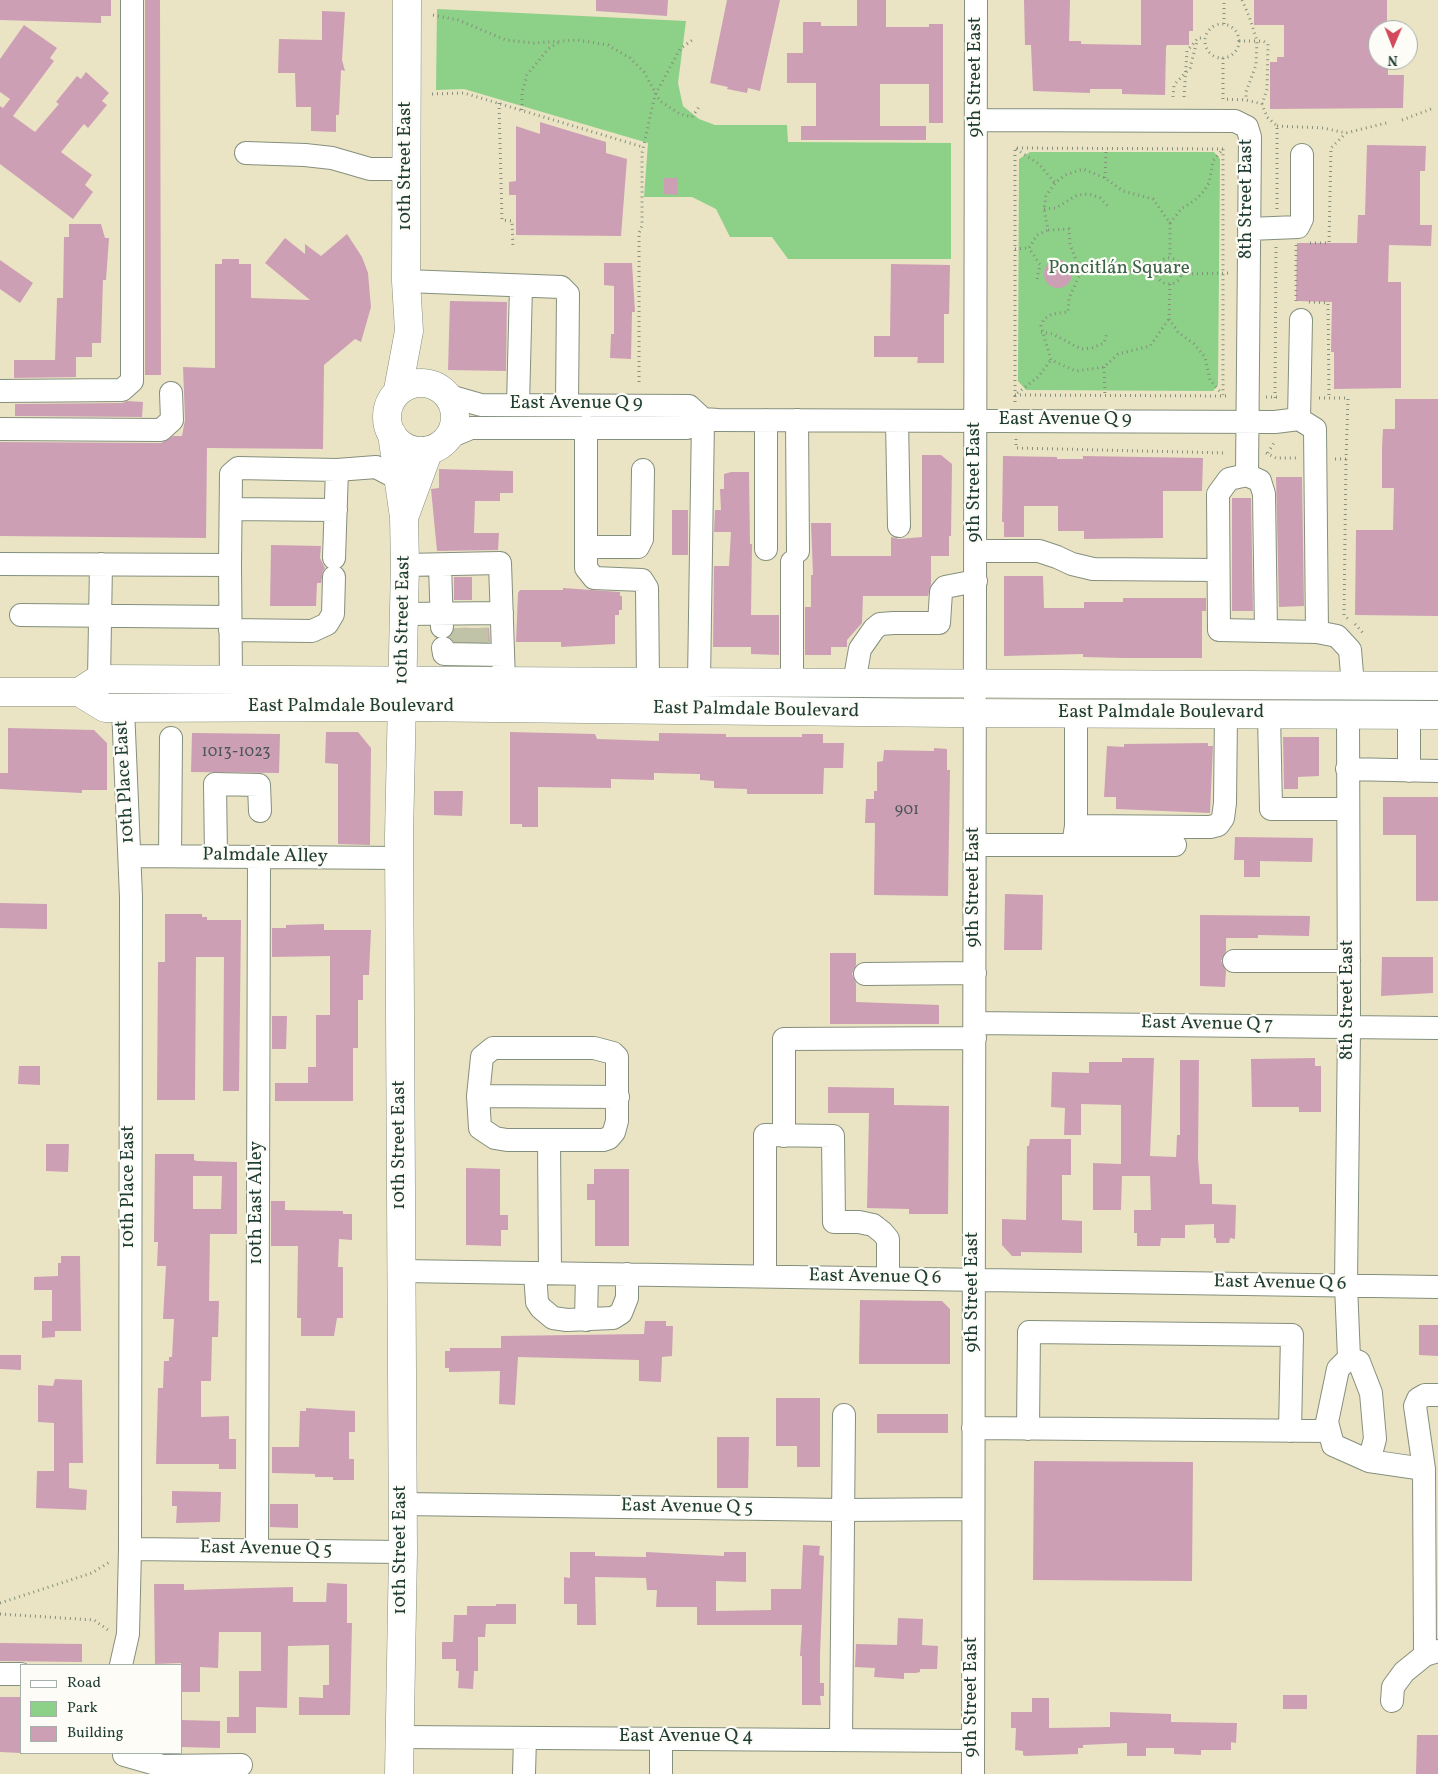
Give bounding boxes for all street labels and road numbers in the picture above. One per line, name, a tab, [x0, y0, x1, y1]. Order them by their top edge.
street label: 9th Street East	[966, 17, 988, 137]
street label: 10th Street East	[396, 101, 418, 231]
street label: 8th Street East	[1237, 139, 1259, 259]
street label: East Avenue Q 9	[510, 394, 642, 416]
street label: East Avenue Q 9	[999, 410, 1131, 432]
street label: 9th Street East	[965, 422, 987, 542]
street label: 10th Street East	[391, 555, 417, 685]
street label: East Palmdale Boulevard	[248, 697, 454, 719]
street label: East Palmdale Boulevard	[653, 698, 859, 724]
street label: East Palmdale Boulevard	[1058, 703, 1264, 725]
street label: 10th Place East	[111, 720, 141, 844]
street label: 9th Street East	[964, 827, 986, 947]
street label: Palmdale Alley	[202, 845, 328, 869]
street label: 8th Street East	[1338, 940, 1360, 1060]
street label: East Avenue Q 7	[1141, 1012, 1273, 1038]
street label: 10th Street East	[390, 1080, 412, 1210]
street label: 10th Place East	[119, 1125, 141, 1249]
street label: 10th East Alley	[247, 1141, 269, 1265]
street label: 9th Street East	[963, 1232, 985, 1352]
street label: East Avenue Q 6	[808, 1265, 942, 1291]
street label: East Avenue Q 6	[1213, 1271, 1347, 1297]
street label: 10th Street East	[391, 1485, 413, 1615]
street label: East Avenue Q 5	[621, 1495, 753, 1521]
street label: East Avenue Q 5	[200, 1537, 332, 1563]
street label: 9th Street East	[962, 1637, 984, 1757]
street label: East Avenue Q 4	[619, 1727, 753, 1749]

